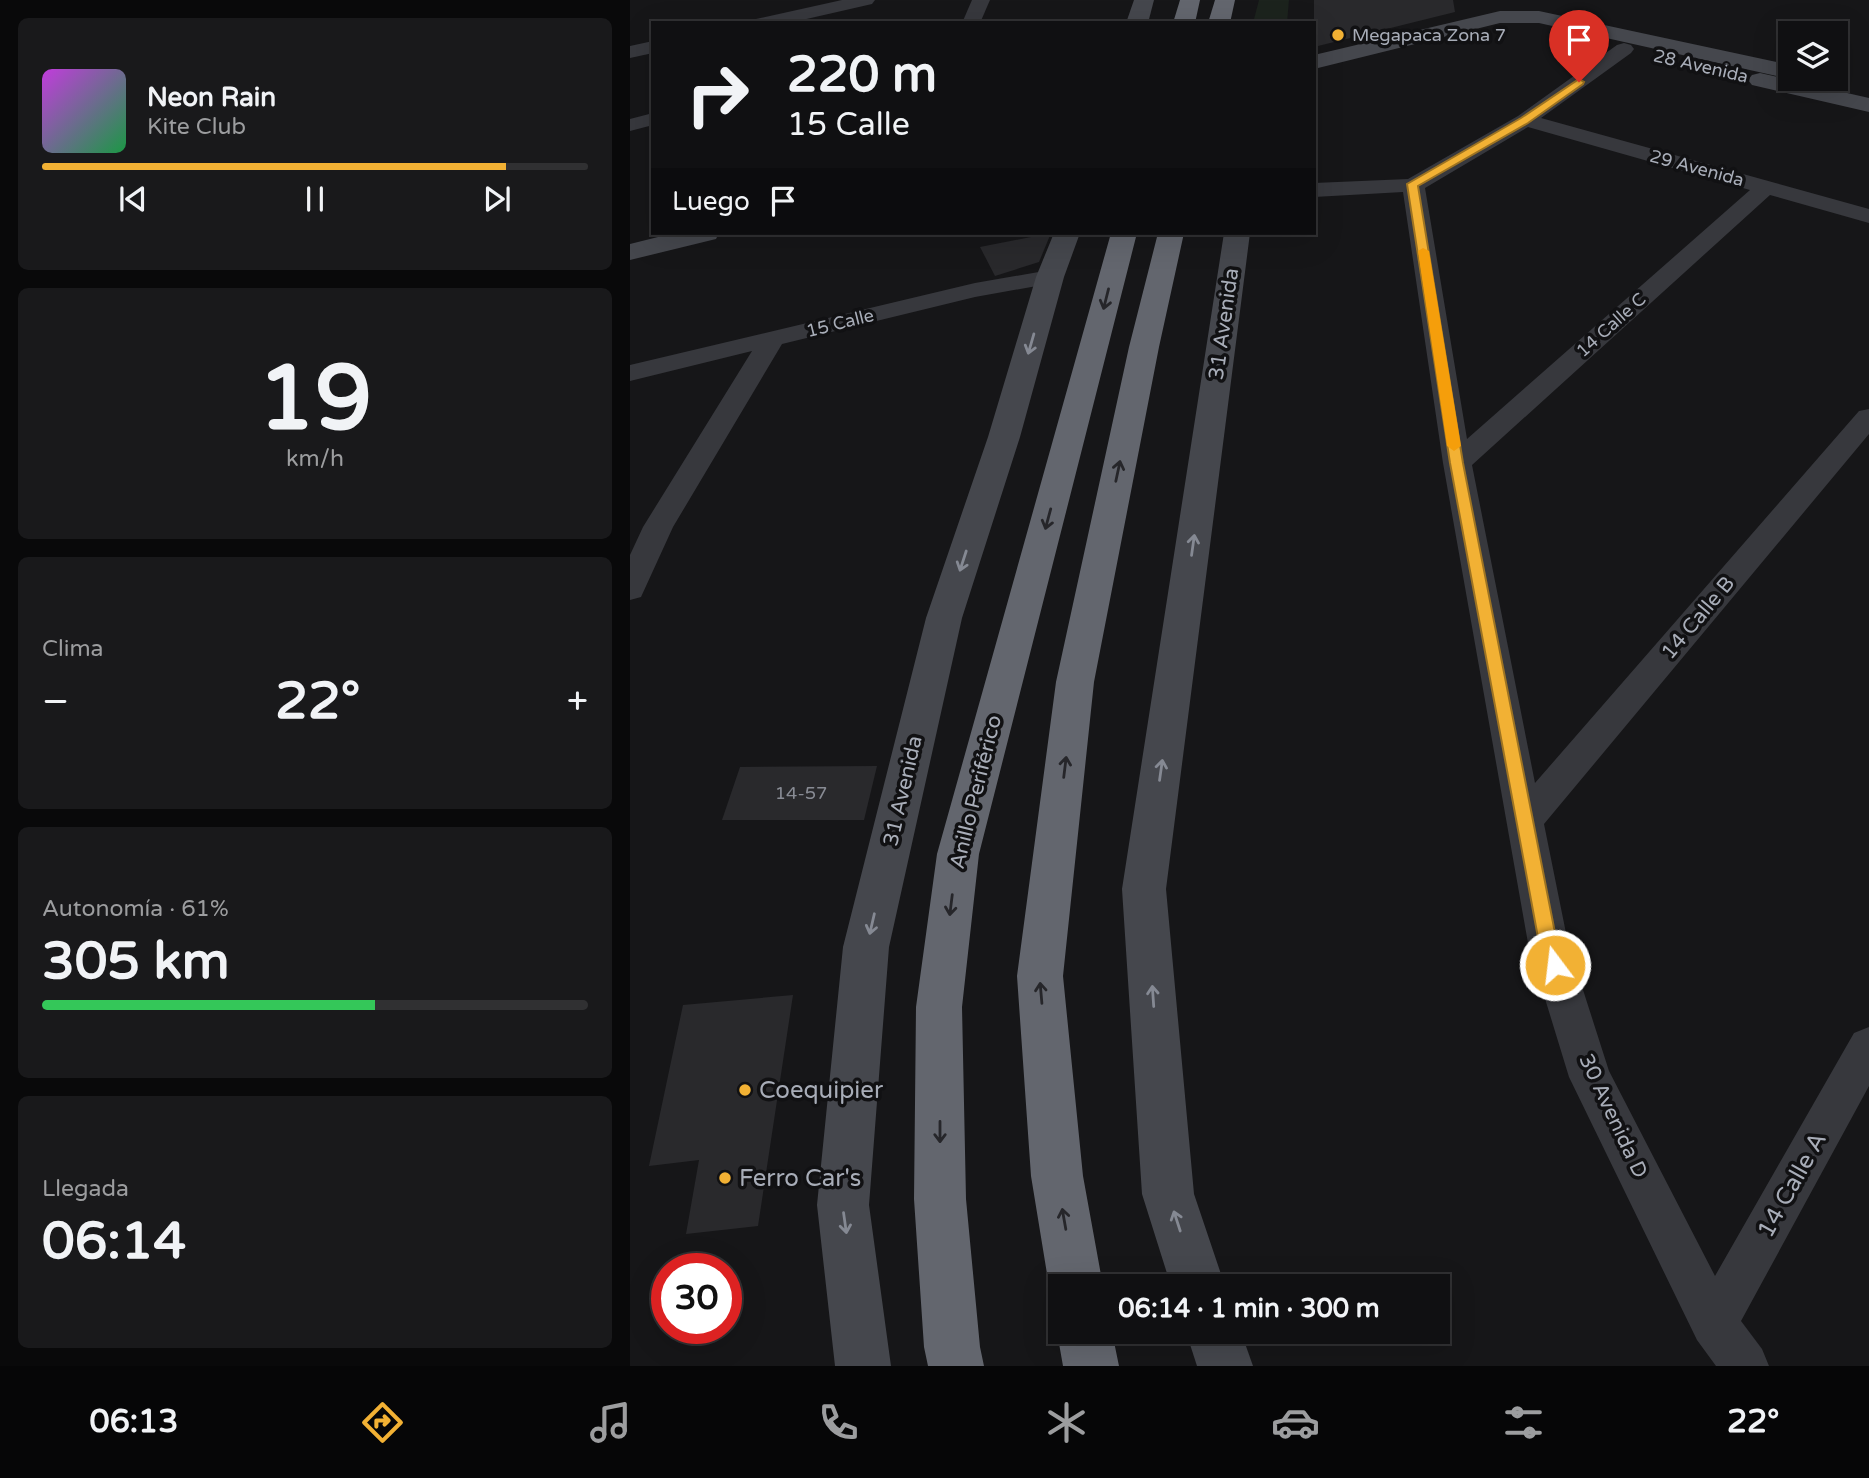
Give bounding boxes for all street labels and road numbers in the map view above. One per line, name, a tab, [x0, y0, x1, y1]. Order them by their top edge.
street label: 28 Avenida	[1651, 44, 1751, 88]
street label: 29 Avenida	[1648, 145, 1746, 191]
street label: 31 Avenida	[1204, 266, 1244, 382]
street label: 14 Calle C	[1572, 288, 1650, 362]
street label: 15 Calle	[804, 304, 876, 342]
street label: 14 Calle B	[1656, 571, 1740, 665]
street label: Anillo Periférico	[945, 712, 1007, 872]
street label: 31 Avenida	[878, 733, 928, 849]
street label: 30 Avenida D	[1573, 1050, 1653, 1182]
street label: 14 Calle A	[1751, 1127, 1833, 1243]

